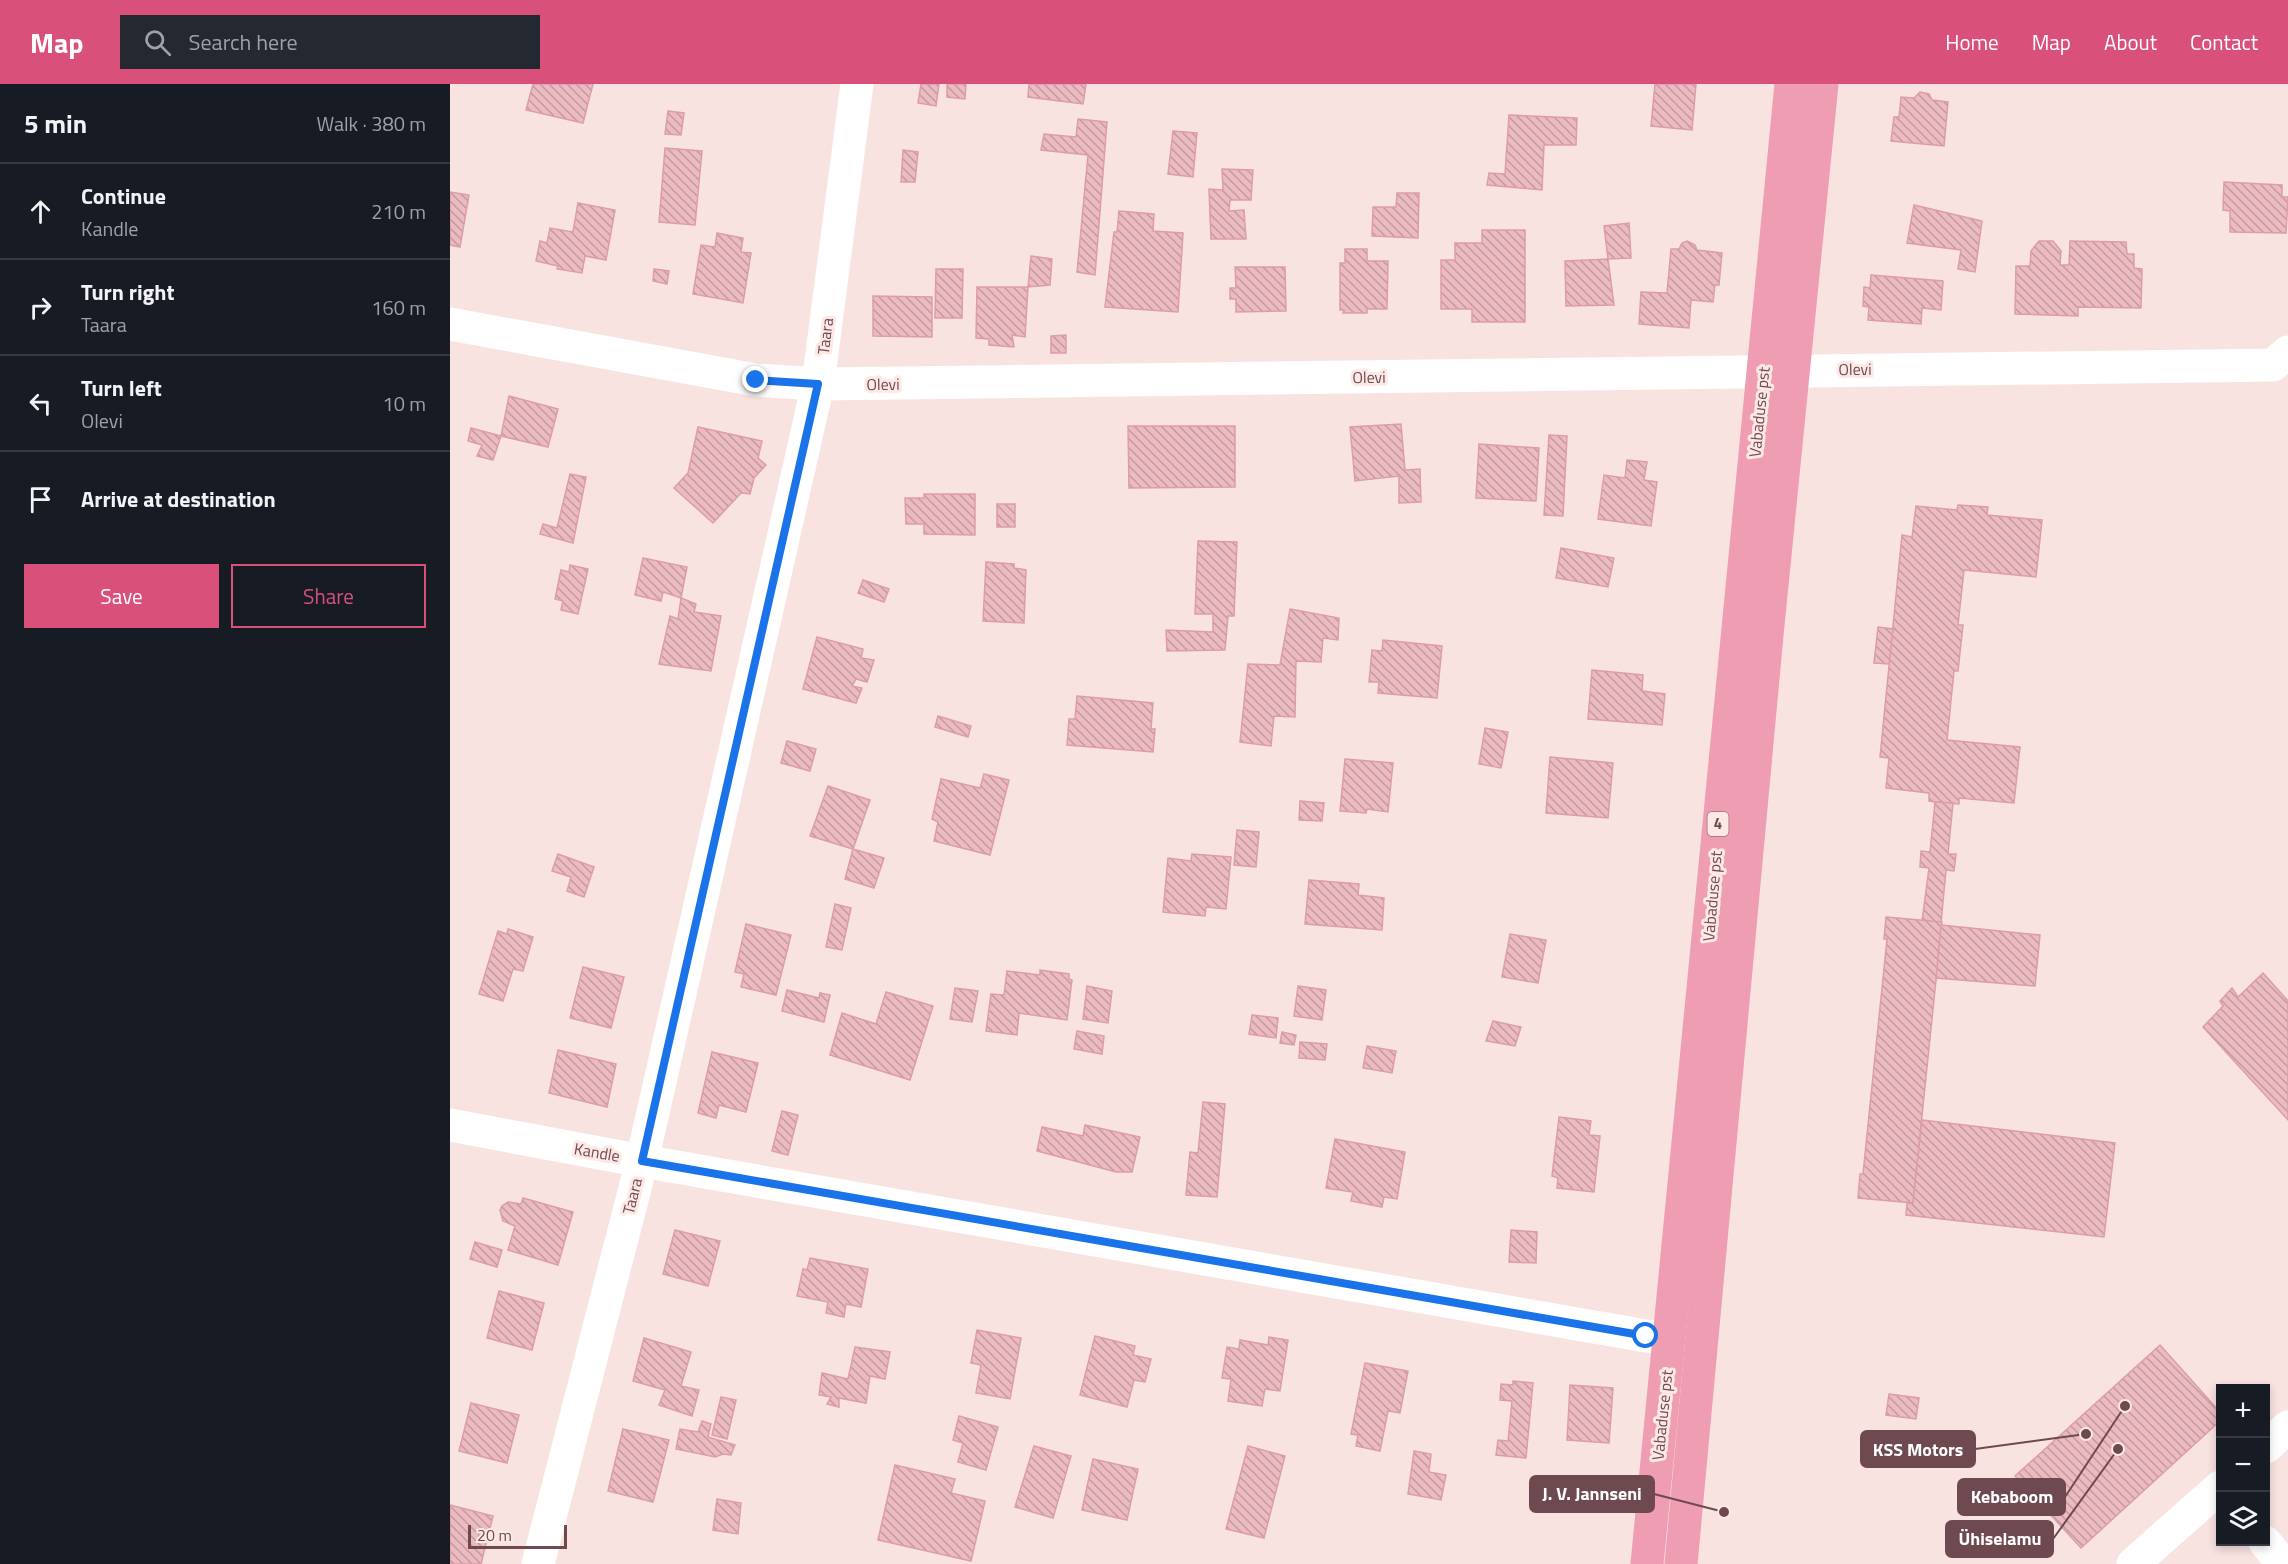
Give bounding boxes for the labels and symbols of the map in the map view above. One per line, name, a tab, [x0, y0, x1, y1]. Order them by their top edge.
street label: Taara	[811, 316, 839, 356]
street label: Olevi	[1838, 357, 1872, 381]
street label: Olevi	[1352, 365, 1386, 389]
street label: Vabaduse pst	[1742, 365, 1776, 458]
route end	[742, 366, 768, 392]
street label: Olevi	[866, 372, 900, 396]
road number: 4	[1708, 812, 1728, 836]
street label: Vabaduse pst	[1696, 849, 1728, 942]
street label: Kandle	[572, 1136, 622, 1168]
street label: Taara	[616, 1175, 648, 1217]
route start	[1632, 1322, 1658, 1348]
street label: Vabaduse pst	[1645, 1368, 1679, 1461]
callout: KSS Motors	[1861, 1431, 1975, 1467]
text: KSS Motors	[1873, 1436, 1963, 1463]
callout: J. V. Jannseni	[1530, 1476, 1654, 1512]
callout: Kebaboom	[1958, 1479, 2065, 1515]
text: J. V. Jannseni	[1542, 1480, 1642, 1507]
text: Kebaboom	[1971, 1483, 2053, 1510]
callout: Ühiselamu	[1946, 1521, 2053, 1557]
scale bar	[468, 1522, 567, 1550]
text: Ühiselamu	[1958, 1525, 2042, 1552]

